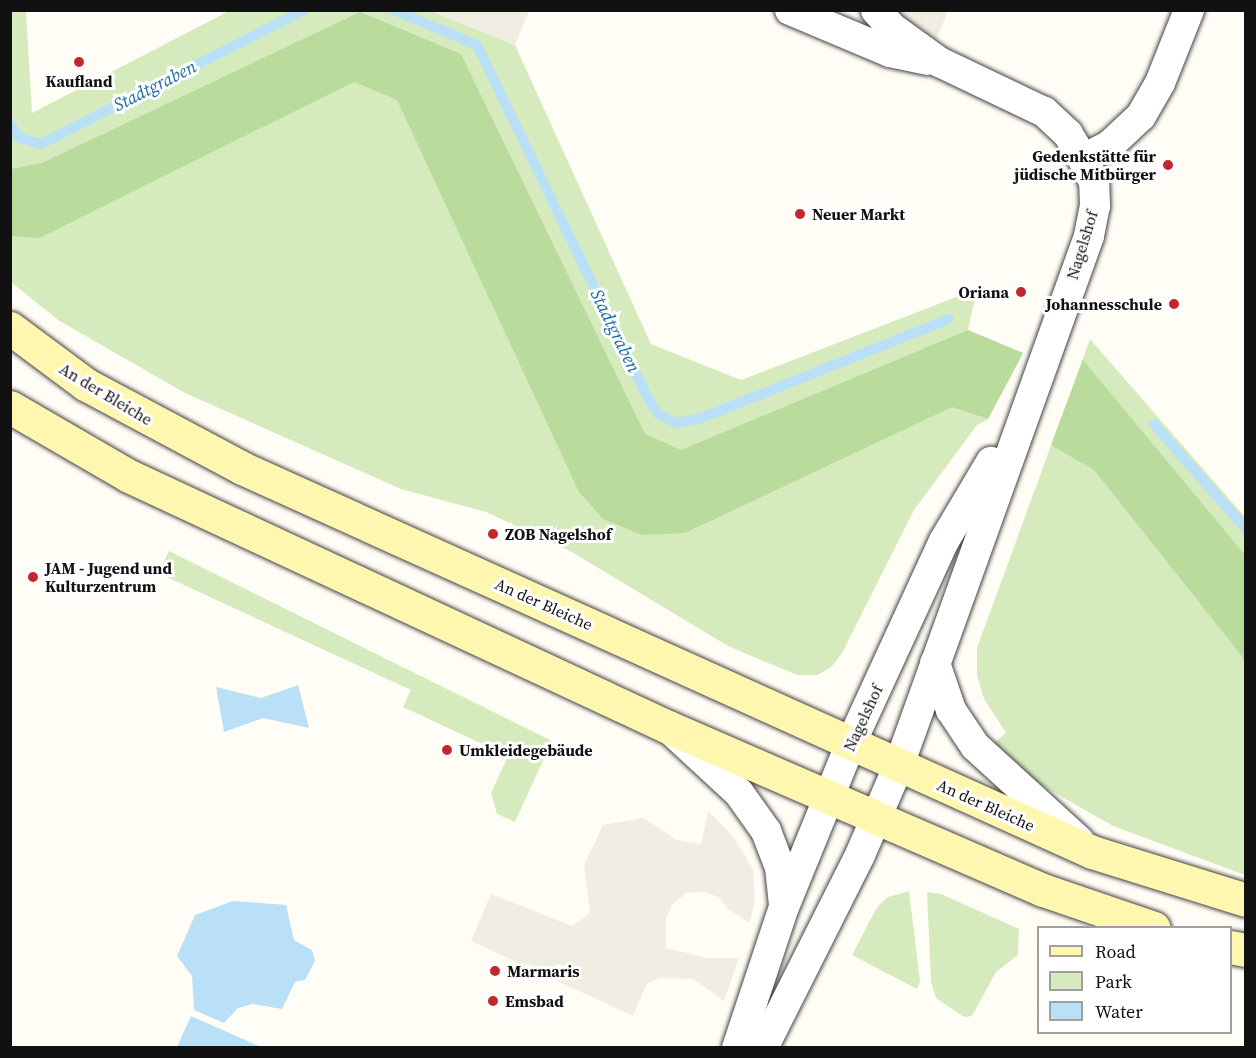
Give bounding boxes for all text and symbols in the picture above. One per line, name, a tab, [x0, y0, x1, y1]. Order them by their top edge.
marker: Kaufland	[72, 55, 86, 69]
water label: Stadtgraben	[110, 56, 200, 116]
place label: Kaufland	[46, 71, 112, 91]
place label: Gedenkstätte für jüdische Mitbürger	[1014, 146, 1156, 184]
marker: Gedenkstätte für jüdische Mitbürger	[1161, 158, 1175, 172]
place label: Neuer Markt	[812, 204, 905, 224]
marker: Neuer Markt	[793, 207, 807, 221]
street label: Nagelshof	[1062, 208, 1102, 282]
place label: Oriana	[959, 282, 1009, 302]
marker: Oriana	[1014, 285, 1028, 299]
water label: Stadtgraben	[586, 286, 644, 376]
place label: Johannesschule	[1045, 294, 1162, 314]
marker: Johannesschule	[1167, 297, 1181, 311]
street label: An der Bleiche	[56, 359, 156, 429]
place label: ZOB Nagelshof	[505, 524, 612, 544]
marker: ZOB Nagelshof	[486, 527, 500, 541]
place label: JAM - Jugend und Kulturzentrum	[45, 558, 172, 596]
marker: JAM - Jugend und Kulturzentrum	[26, 570, 40, 584]
street label: An der Bleiche	[492, 574, 596, 634]
street label: Nagelshof	[839, 682, 887, 754]
place label: Umkleidegebäude	[459, 740, 593, 760]
marker: Umkleidegebäude	[440, 743, 454, 757]
street label: An der Bleiche	[934, 775, 1038, 835]
legend	[1037, 926, 1232, 1034]
text: Road	[1095, 939, 1136, 964]
place label: Marmaris	[507, 961, 580, 981]
marker: Marmaris	[488, 964, 502, 978]
text: Park	[1095, 969, 1132, 994]
place label: Emsbad	[505, 991, 564, 1011]
marker: Emsbad	[486, 994, 500, 1008]
text: Water	[1095, 999, 1143, 1024]

